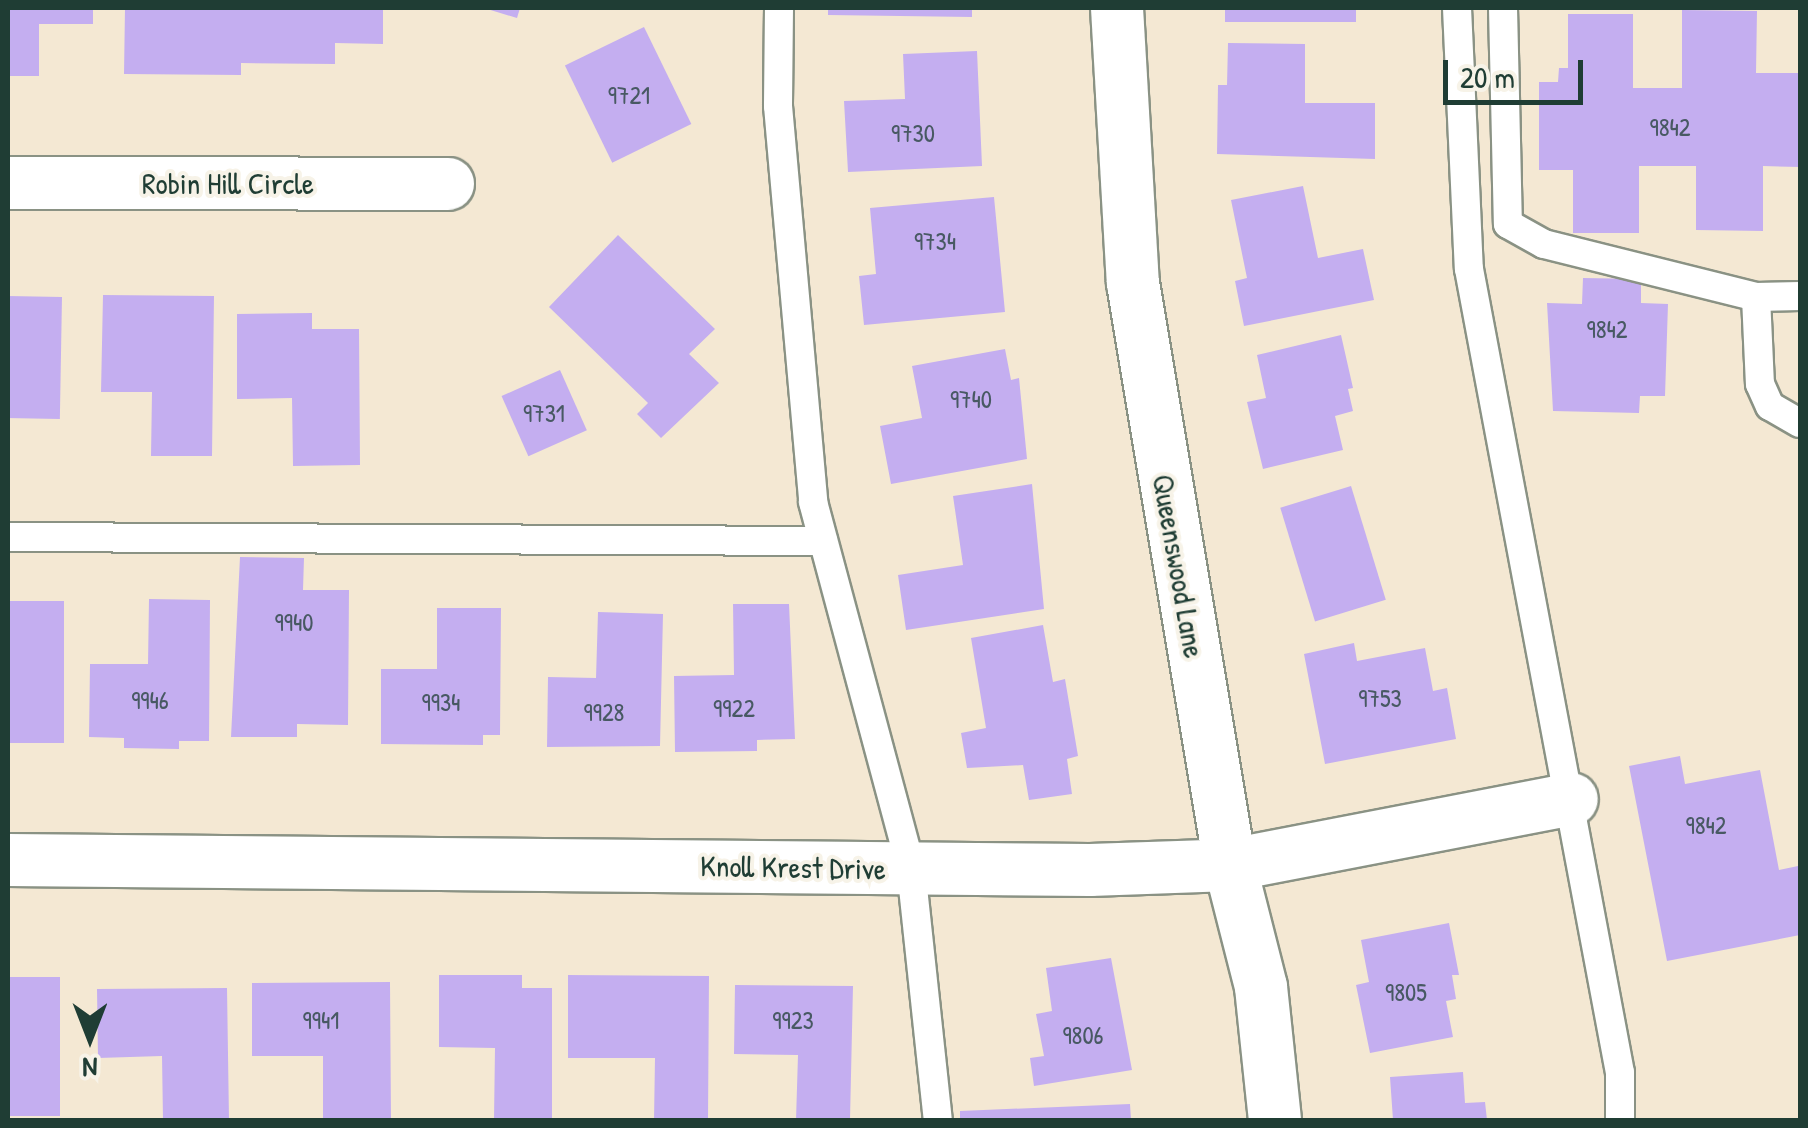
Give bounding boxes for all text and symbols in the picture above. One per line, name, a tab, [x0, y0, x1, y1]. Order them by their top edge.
scale bar	[1448, 40, 1588, 102]
text: 20 m	[1460, 57, 1515, 97]
house number: 9721	[608, 80, 650, 110]
house number: 9842	[1649, 112, 1691, 142]
house number: 9730	[891, 118, 935, 148]
street label: Robin Hill Circle	[142, 165, 314, 201]
house number: 9734	[914, 226, 956, 256]
house number: 9842	[1586, 314, 1628, 344]
house number: 9740	[950, 384, 992, 414]
house number: 9731	[523, 398, 565, 428]
street label: Queenswood Lane	[1145, 471, 1213, 661]
house number: 9940	[275, 607, 313, 637]
house number: 9753	[1358, 683, 1402, 713]
house number: 9946	[131, 685, 169, 715]
house number: 9934	[422, 687, 460, 717]
house number: 9922	[713, 693, 755, 723]
house number: 9928	[584, 697, 624, 727]
house number: 9842	[1685, 810, 1727, 840]
street label: Knoll Krest Drive	[700, 847, 886, 887]
house number: 9805	[1385, 977, 1427, 1007]
north arrow	[40, 988, 140, 1088]
house number: 9941	[303, 1005, 339, 1035]
house number: 9923	[772, 1005, 814, 1035]
house number: 9806	[1062, 1020, 1104, 1050]
text: N	[83, 1049, 97, 1087]

